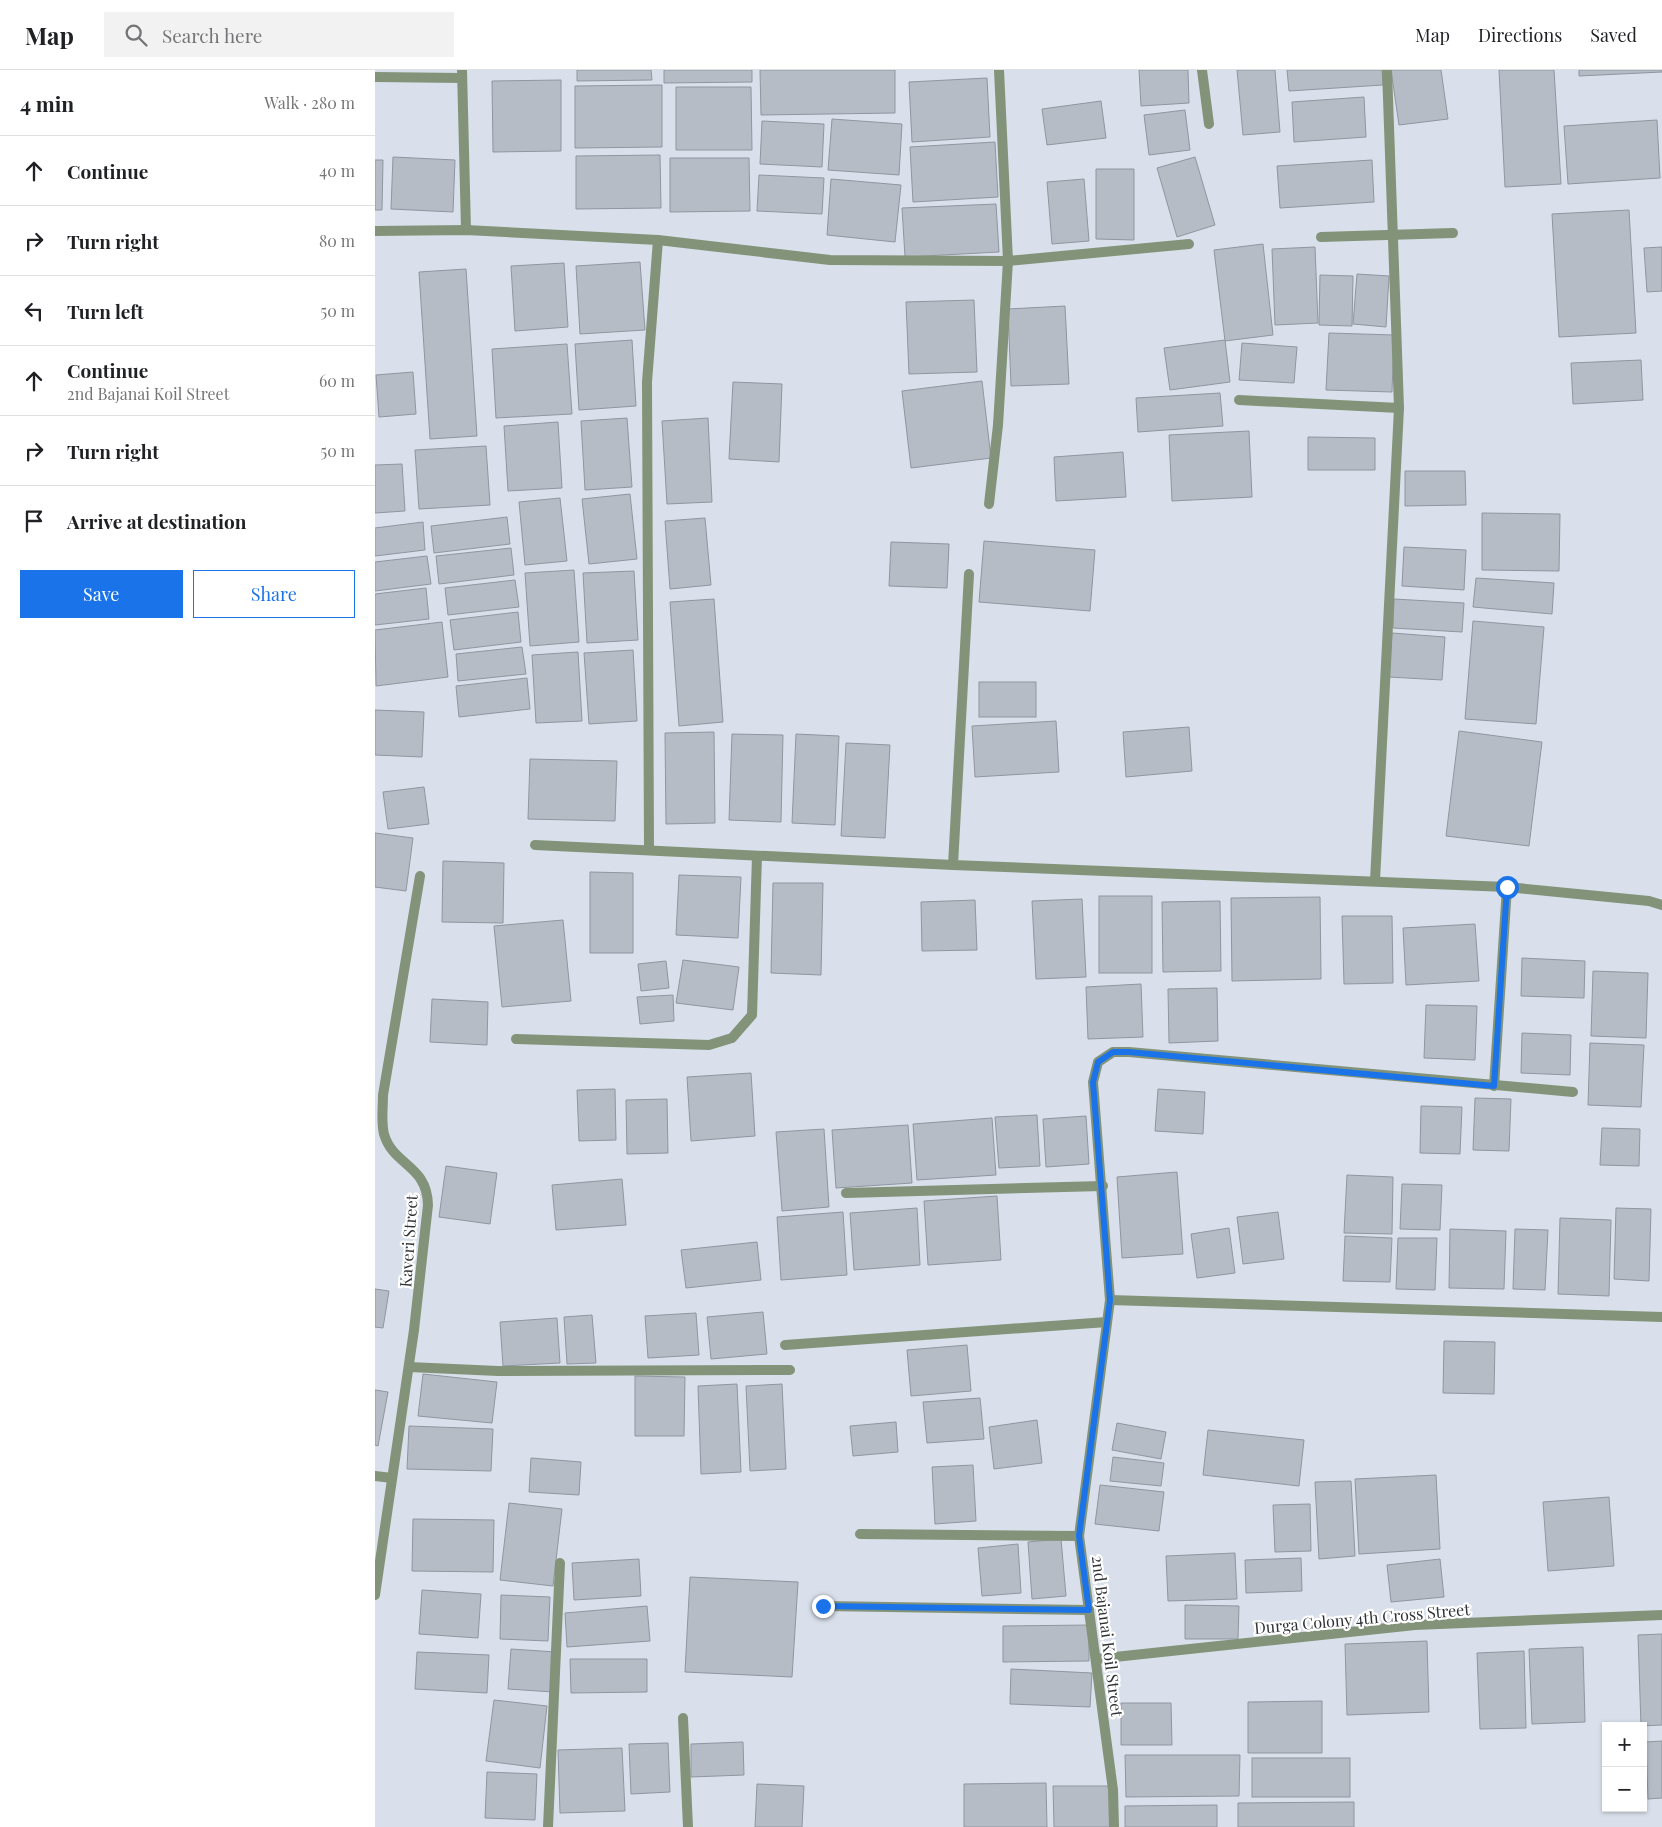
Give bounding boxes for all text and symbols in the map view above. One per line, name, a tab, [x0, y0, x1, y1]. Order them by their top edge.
search box	[104, 12, 454, 57]
text: Map	[25, 19, 74, 51]
icon: search	[122, 21, 150, 49]
text: Search here	[162, 22, 262, 48]
text: Map	[1415, 23, 1450, 47]
text: Directions	[1478, 23, 1562, 47]
text: Saved	[1590, 23, 1637, 47]
text: 4 min	[20, 89, 74, 117]
text: Walk · 280 m	[264, 92, 355, 113]
icon: ahead	[20, 157, 48, 185]
text: Continue	[67, 158, 148, 184]
text: 40 m	[319, 160, 355, 181]
icon: right	[20, 227, 48, 255]
text: Turn right	[67, 228, 159, 254]
text: 80 m	[319, 230, 355, 251]
icon: left	[20, 297, 48, 325]
text: Turn left	[67, 298, 144, 324]
text: 50 m	[321, 300, 355, 321]
text: Continue	[67, 357, 148, 383]
icon: ahead	[20, 367, 48, 395]
text: 60 m	[319, 370, 355, 391]
text: 2nd Bajanai Koil Street	[67, 383, 229, 404]
icon: right	[20, 437, 48, 465]
text: Turn right	[67, 438, 159, 464]
text: 50 m	[321, 440, 355, 461]
icon: arrive	[20, 507, 48, 535]
text: Arrive at destination	[67, 508, 247, 534]
button: Save	[20, 570, 183, 618]
button: Share	[193, 570, 355, 618]
route start	[1496, 876, 1519, 899]
street label: Kaveri Street	[394, 1194, 422, 1288]
street label: 2nd Bajanai Koil Street	[1088, 1554, 1128, 1718]
route end	[812, 1595, 835, 1618]
street label: Durga Colony 4th Cross Street	[1253, 1598, 1471, 1638]
map controls	[1602, 1722, 1647, 1812]
button: +	[1602, 1722, 1647, 1767]
button: −	[1602, 1767, 1647, 1812]

